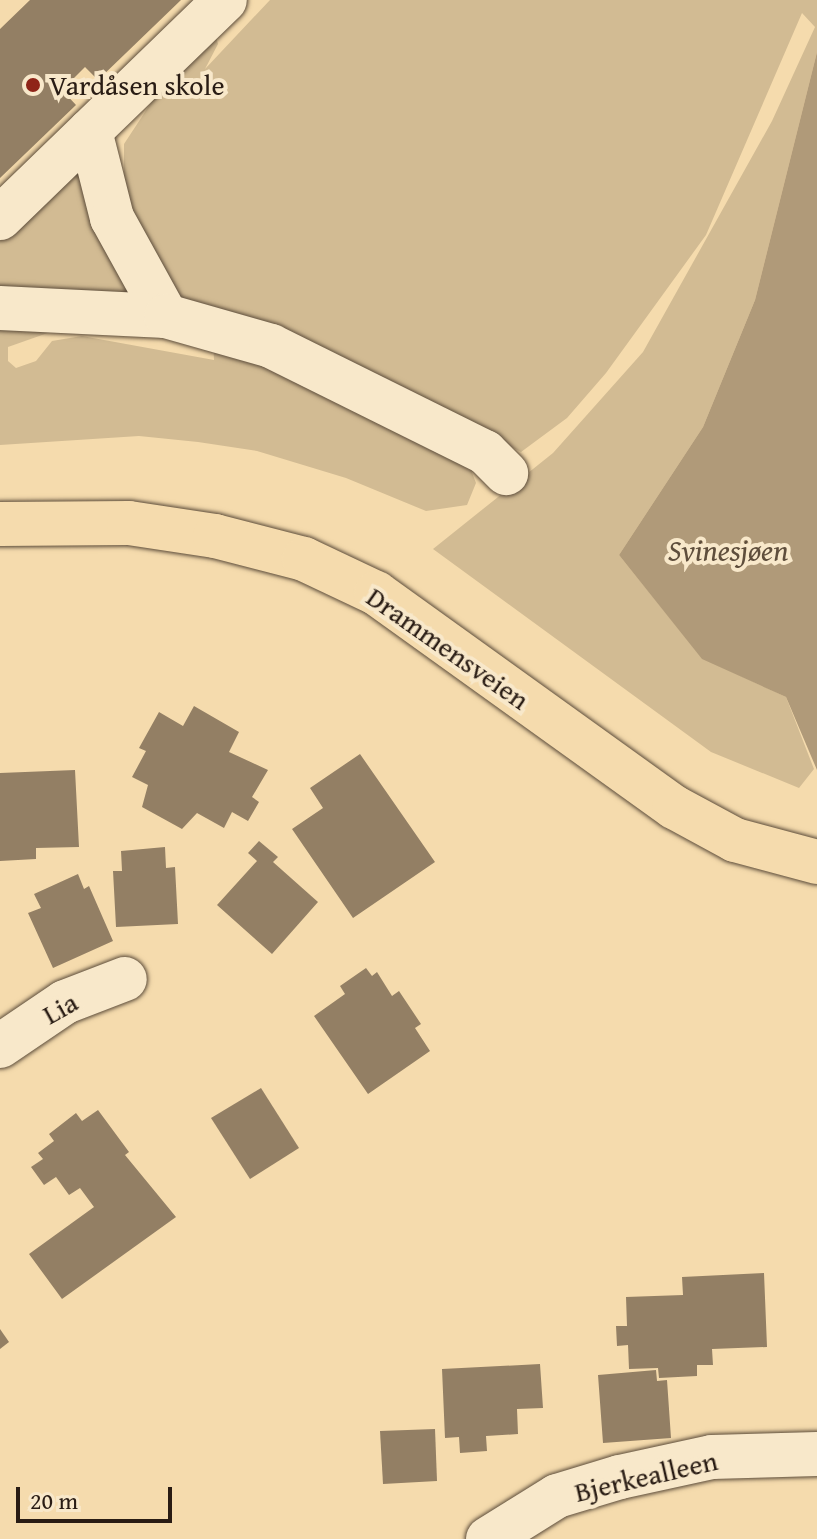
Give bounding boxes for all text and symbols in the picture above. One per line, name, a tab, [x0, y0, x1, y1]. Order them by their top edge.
place label: Vardåsen skole	[49, 68, 225, 102]
marker: Vardåsen skole	[24, 76, 42, 94]
water label: Svinesjøen	[668, 532, 788, 568]
street label: Drammensveien	[360, 580, 536, 716]
street label: Lia	[37, 985, 83, 1031]
street label: Bjerkealleen	[571, 1443, 721, 1509]
scale bar	[20, 1471, 176, 1521]
text: 20 m	[30, 1483, 78, 1518]

